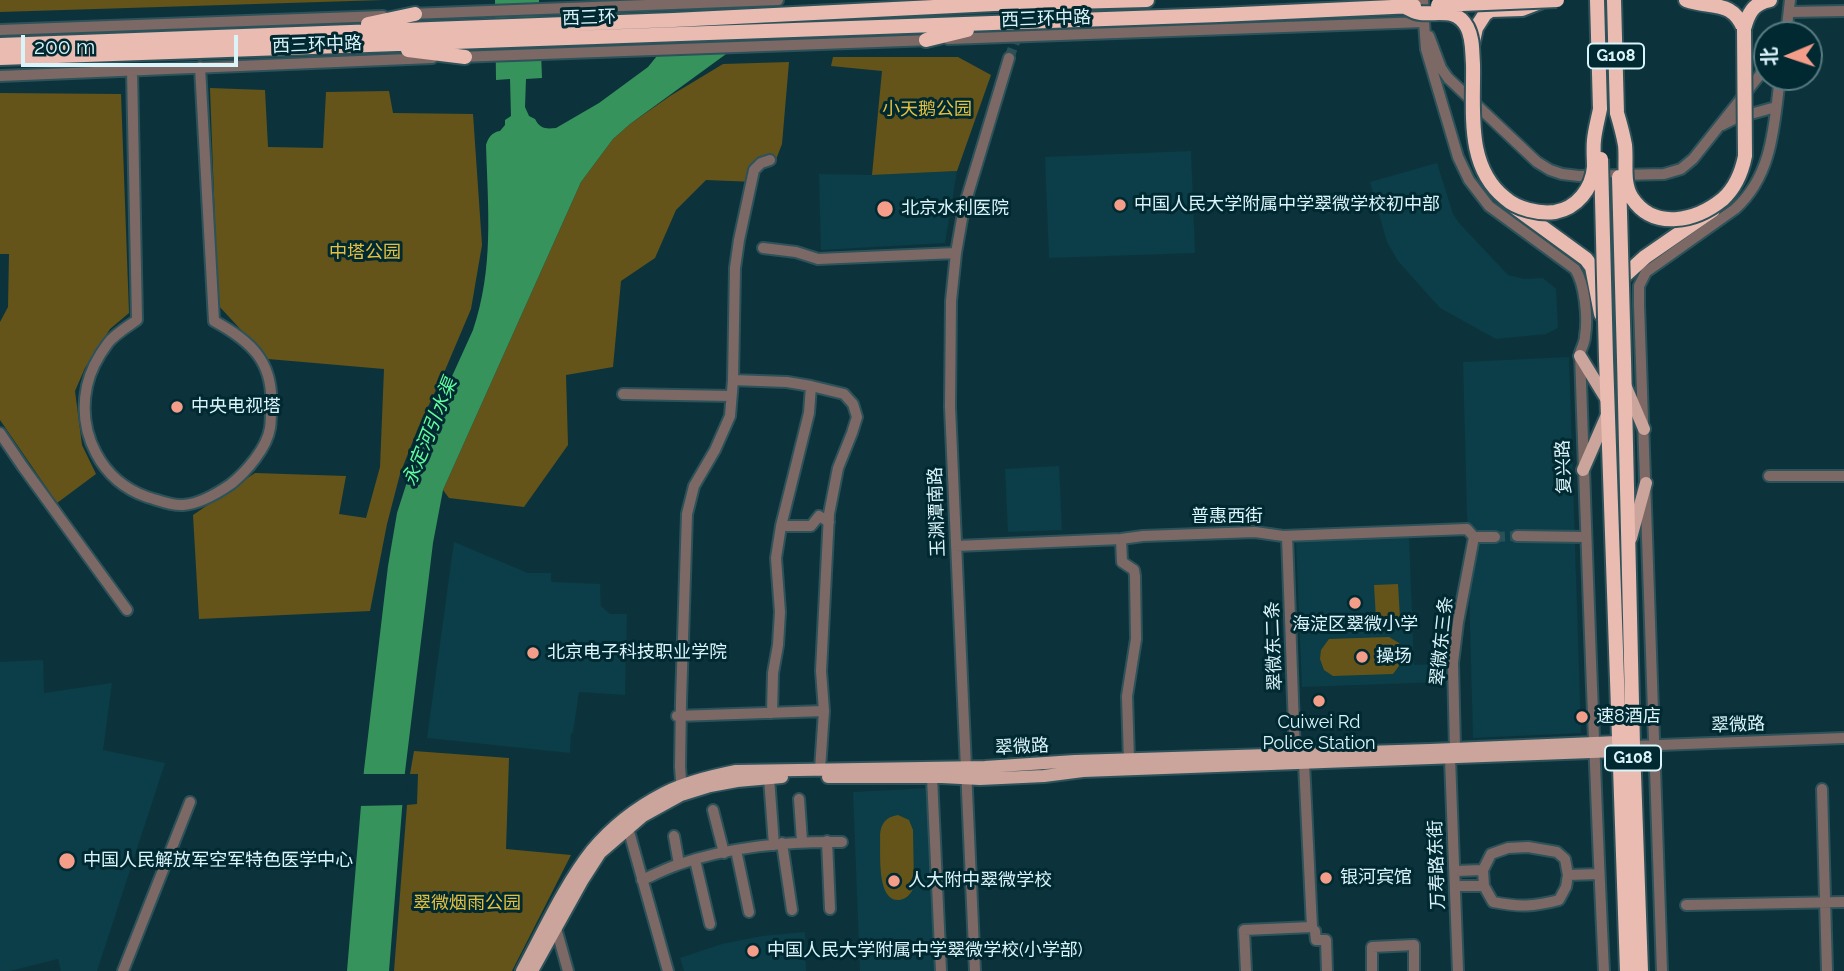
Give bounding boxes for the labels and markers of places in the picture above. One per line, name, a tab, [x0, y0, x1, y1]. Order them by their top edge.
place label: 中国人民大学附属中学翠微学校初中部	[1134, 194, 1440, 216]
marker: 中国人民大学附属中学翠微学校初中部	[1112, 197, 1128, 213]
place label: 北京水利医院	[901, 198, 1009, 220]
marker: 北京水利医院	[875, 199, 895, 219]
place label: 中央电视塔	[191, 396, 281, 418]
marker: 中央电视塔	[169, 399, 185, 415]
marker: 海淀区翠微小学	[1347, 595, 1363, 611]
place label: 海淀区翠微小学	[1292, 614, 1418, 636]
place label: 北京电子科技职业学院	[547, 642, 727, 664]
marker: 北京电子科技职业学院	[525, 645, 541, 661]
place label: 操场	[1376, 646, 1412, 668]
marker: 操场	[1354, 649, 1370, 665]
marker: Cuiwei Rd Police Station	[1311, 693, 1327, 709]
place label: 速8酒店	[1596, 706, 1661, 728]
marker: 速8酒店	[1574, 709, 1590, 725]
place label: Cuiwei Rd Police Station	[1262, 712, 1376, 754]
place label: 中国人民解放军空军特色医学中心	[83, 850, 353, 872]
marker: 中国人民解放军空军特色医学中心	[57, 851, 77, 871]
place label: 银河宾馆	[1340, 867, 1412, 889]
place label: 人大附中翠微学校	[908, 870, 1052, 892]
marker: 银河宾馆	[1318, 870, 1334, 886]
marker: 人大附中翠微学校	[886, 873, 902, 889]
place label: 中国人民大学附属中学翠微学校(小学部)	[767, 940, 1083, 962]
marker: 中国人民大学附属中学翠微学校(小学部)	[745, 943, 761, 959]

